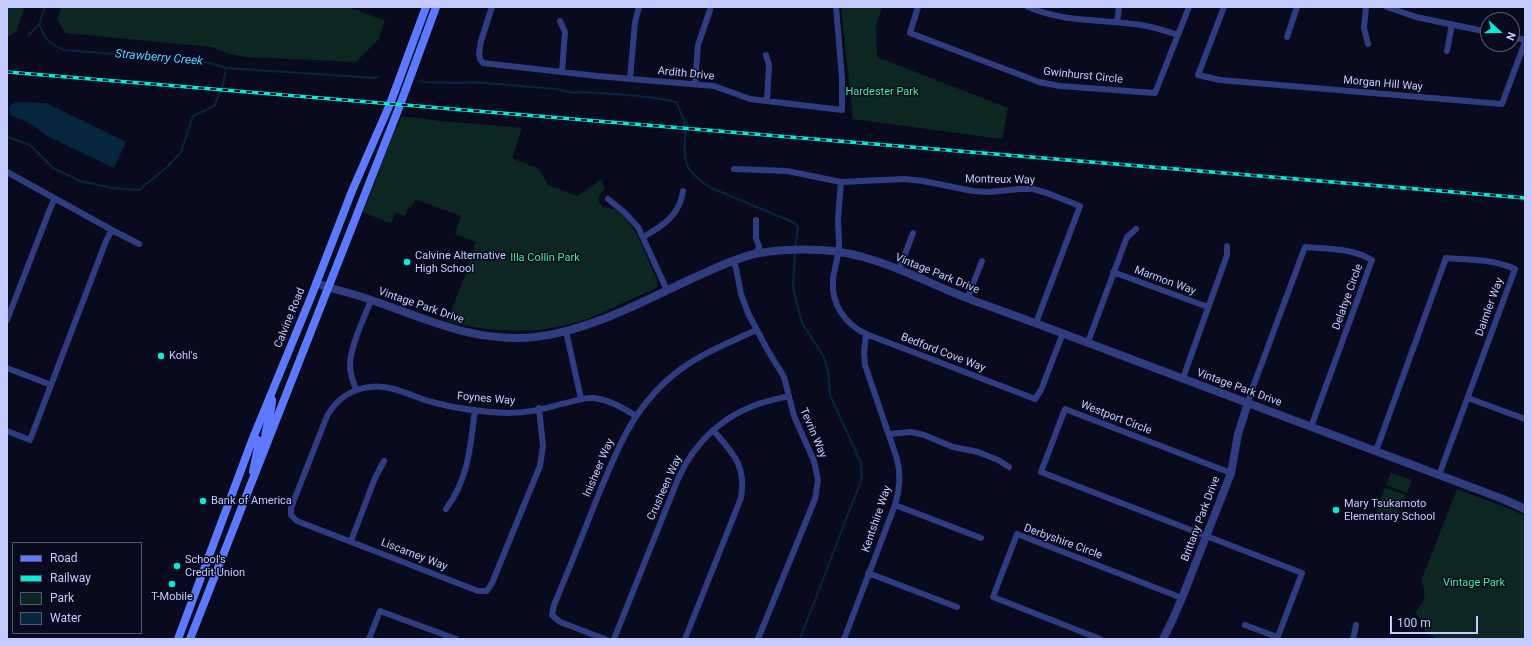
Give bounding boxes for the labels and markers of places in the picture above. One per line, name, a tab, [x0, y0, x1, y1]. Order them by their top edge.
place label: Calvine Alternative High School	[415, 249, 506, 275]
marker: Calvine Alternative High School	[402, 257, 412, 267]
place label: Kohl's	[169, 349, 198, 363]
marker: Kohl's	[156, 351, 166, 361]
place label: Bank of America	[211, 494, 292, 508]
marker: Bank of America	[198, 496, 208, 506]
place label: Mary Tsukamoto Elementary School	[1344, 497, 1435, 523]
marker: Mary Tsukamoto Elementary School	[1331, 505, 1341, 515]
place label: School's Credit Union	[185, 553, 245, 579]
marker: School's Credit Union	[172, 561, 182, 571]
marker: T-Mobile	[167, 579, 177, 589]
place label: T-Mobile	[151, 590, 193, 604]

